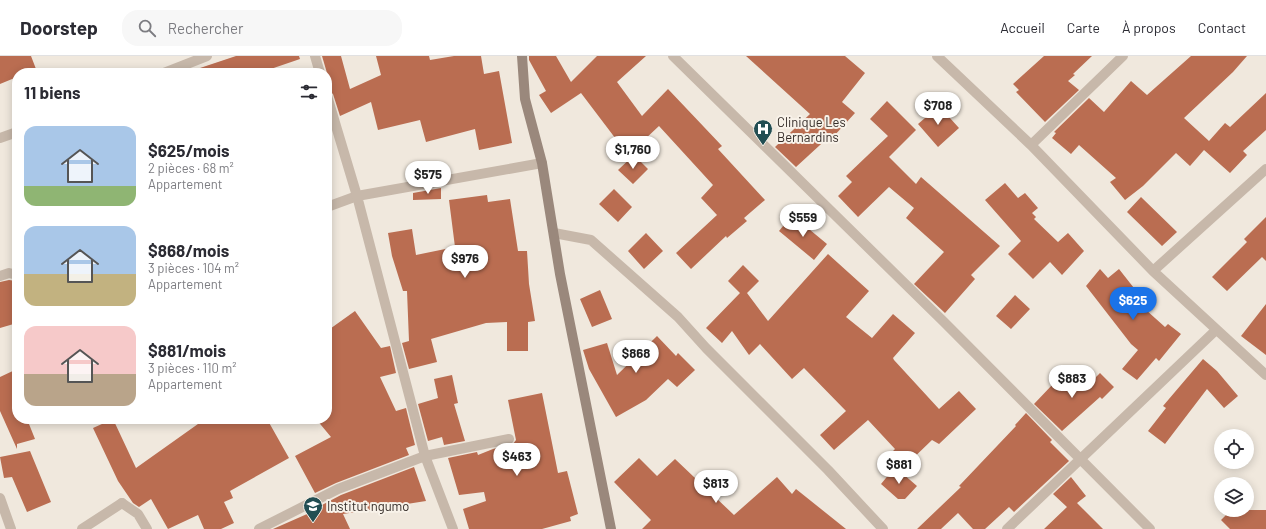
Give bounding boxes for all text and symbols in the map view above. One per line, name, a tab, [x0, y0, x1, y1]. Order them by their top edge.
search box	[122, 10, 402, 46]
text: Doorstep	[20, 16, 98, 39]
icon: search	[136, 17, 158, 39]
text: Rechercher	[168, 19, 243, 37]
text: Accueil	[1000, 19, 1045, 36]
text: Carte	[1067, 19, 1100, 36]
text: À propos	[1122, 19, 1176, 36]
text: Contact	[1198, 19, 1246, 36]
icon: filters	[298, 81, 320, 103]
text: 11 biens	[24, 82, 81, 102]
pin: $708	[914, 92, 962, 126]
text: $708	[924, 97, 952, 113]
place label: Clinique Les Bernardins	[777, 114, 846, 145]
hospital icon: Clinique Les Bernardins	[752, 118, 774, 146]
pin: $1,760	[600, 136, 666, 170]
text: $625/mois	[148, 140, 230, 160]
text: $1,760	[615, 141, 651, 157]
icon: home	[56, 142, 104, 190]
text: 2 pièces · 68 m²	[148, 160, 234, 176]
pin: $575	[404, 161, 452, 195]
text: $575	[414, 166, 442, 182]
text: Appartement	[148, 176, 223, 192]
pin: $559	[779, 204, 827, 238]
text: $559	[789, 209, 817, 225]
text: $868/mois	[148, 240, 229, 260]
icon: home	[56, 242, 104, 290]
pin: $976	[441, 245, 489, 279]
text: $976	[451, 250, 479, 266]
text: 3 pièces · 104 m²	[148, 260, 239, 276]
text: Appartement	[148, 276, 223, 292]
pin: $625	[1109, 287, 1157, 321]
text: $625	[1119, 292, 1147, 308]
text: $881/mois	[148, 340, 226, 360]
pin: $868	[612, 340, 660, 374]
icon: home	[56, 342, 104, 390]
text: $868	[622, 345, 650, 361]
text: 3 pièces · 110 m²	[148, 360, 237, 376]
pin: $883	[1048, 365, 1096, 399]
text: $883	[1058, 370, 1086, 386]
text: Appartement	[148, 376, 223, 392]
map controls	[1214, 429, 1254, 517]
button: locate	[1214, 429, 1254, 469]
pin: $463	[493, 443, 541, 477]
text: $463	[502, 448, 532, 464]
pin: $881	[875, 451, 923, 485]
text: $881	[886, 456, 912, 472]
pin: $813	[692, 470, 740, 504]
text: $813	[703, 475, 729, 491]
button: layers	[1214, 477, 1254, 517]
school or university icon: Institut ngumo	[302, 495, 324, 523]
place label: Institut ngumo	[327, 498, 409, 514]

